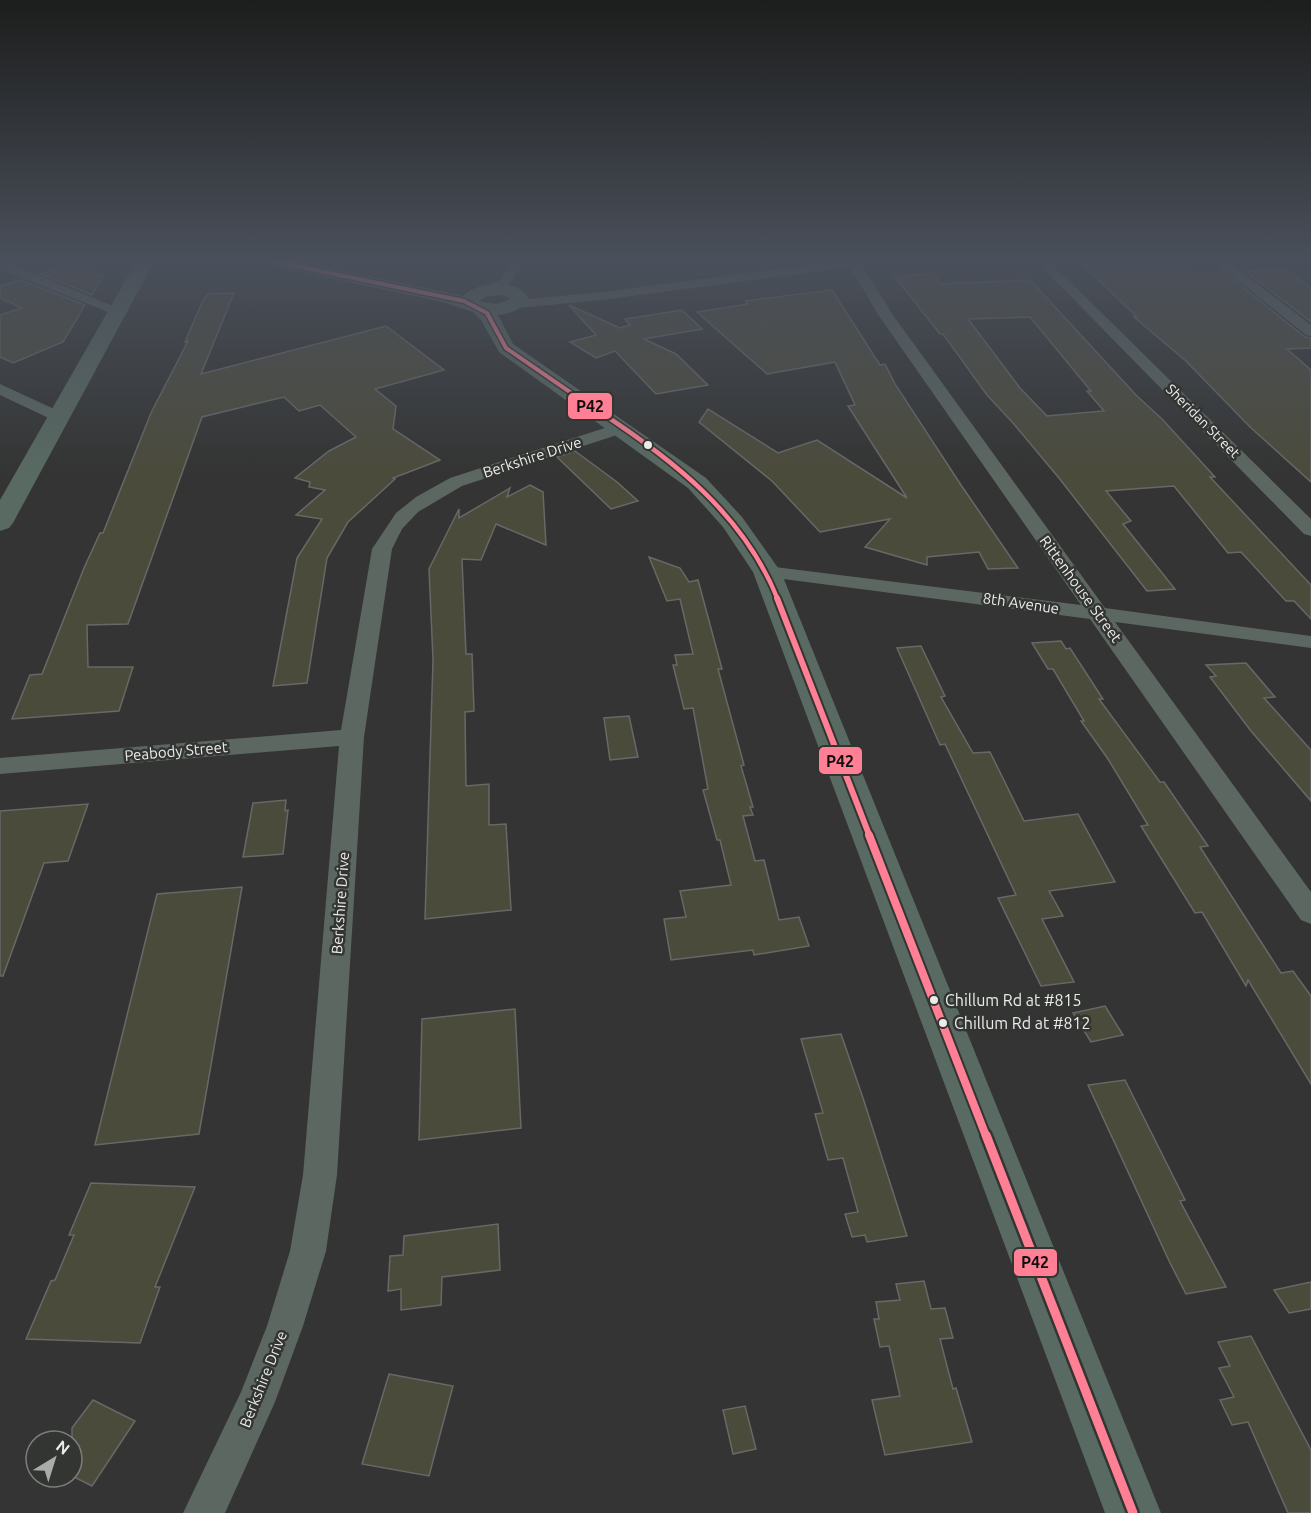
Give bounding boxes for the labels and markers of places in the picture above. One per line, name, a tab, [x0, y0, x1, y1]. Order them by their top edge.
unlabelled marker	[642, 439, 654, 451]
place label: Chillum Rd at #815	[945, 991, 1082, 1009]
marker: Chillum Rd at #815	[928, 994, 940, 1006]
place label: Chillum Rd at #812	[954, 1014, 1091, 1032]
marker: Chillum Rd at #812	[937, 1017, 949, 1029]

